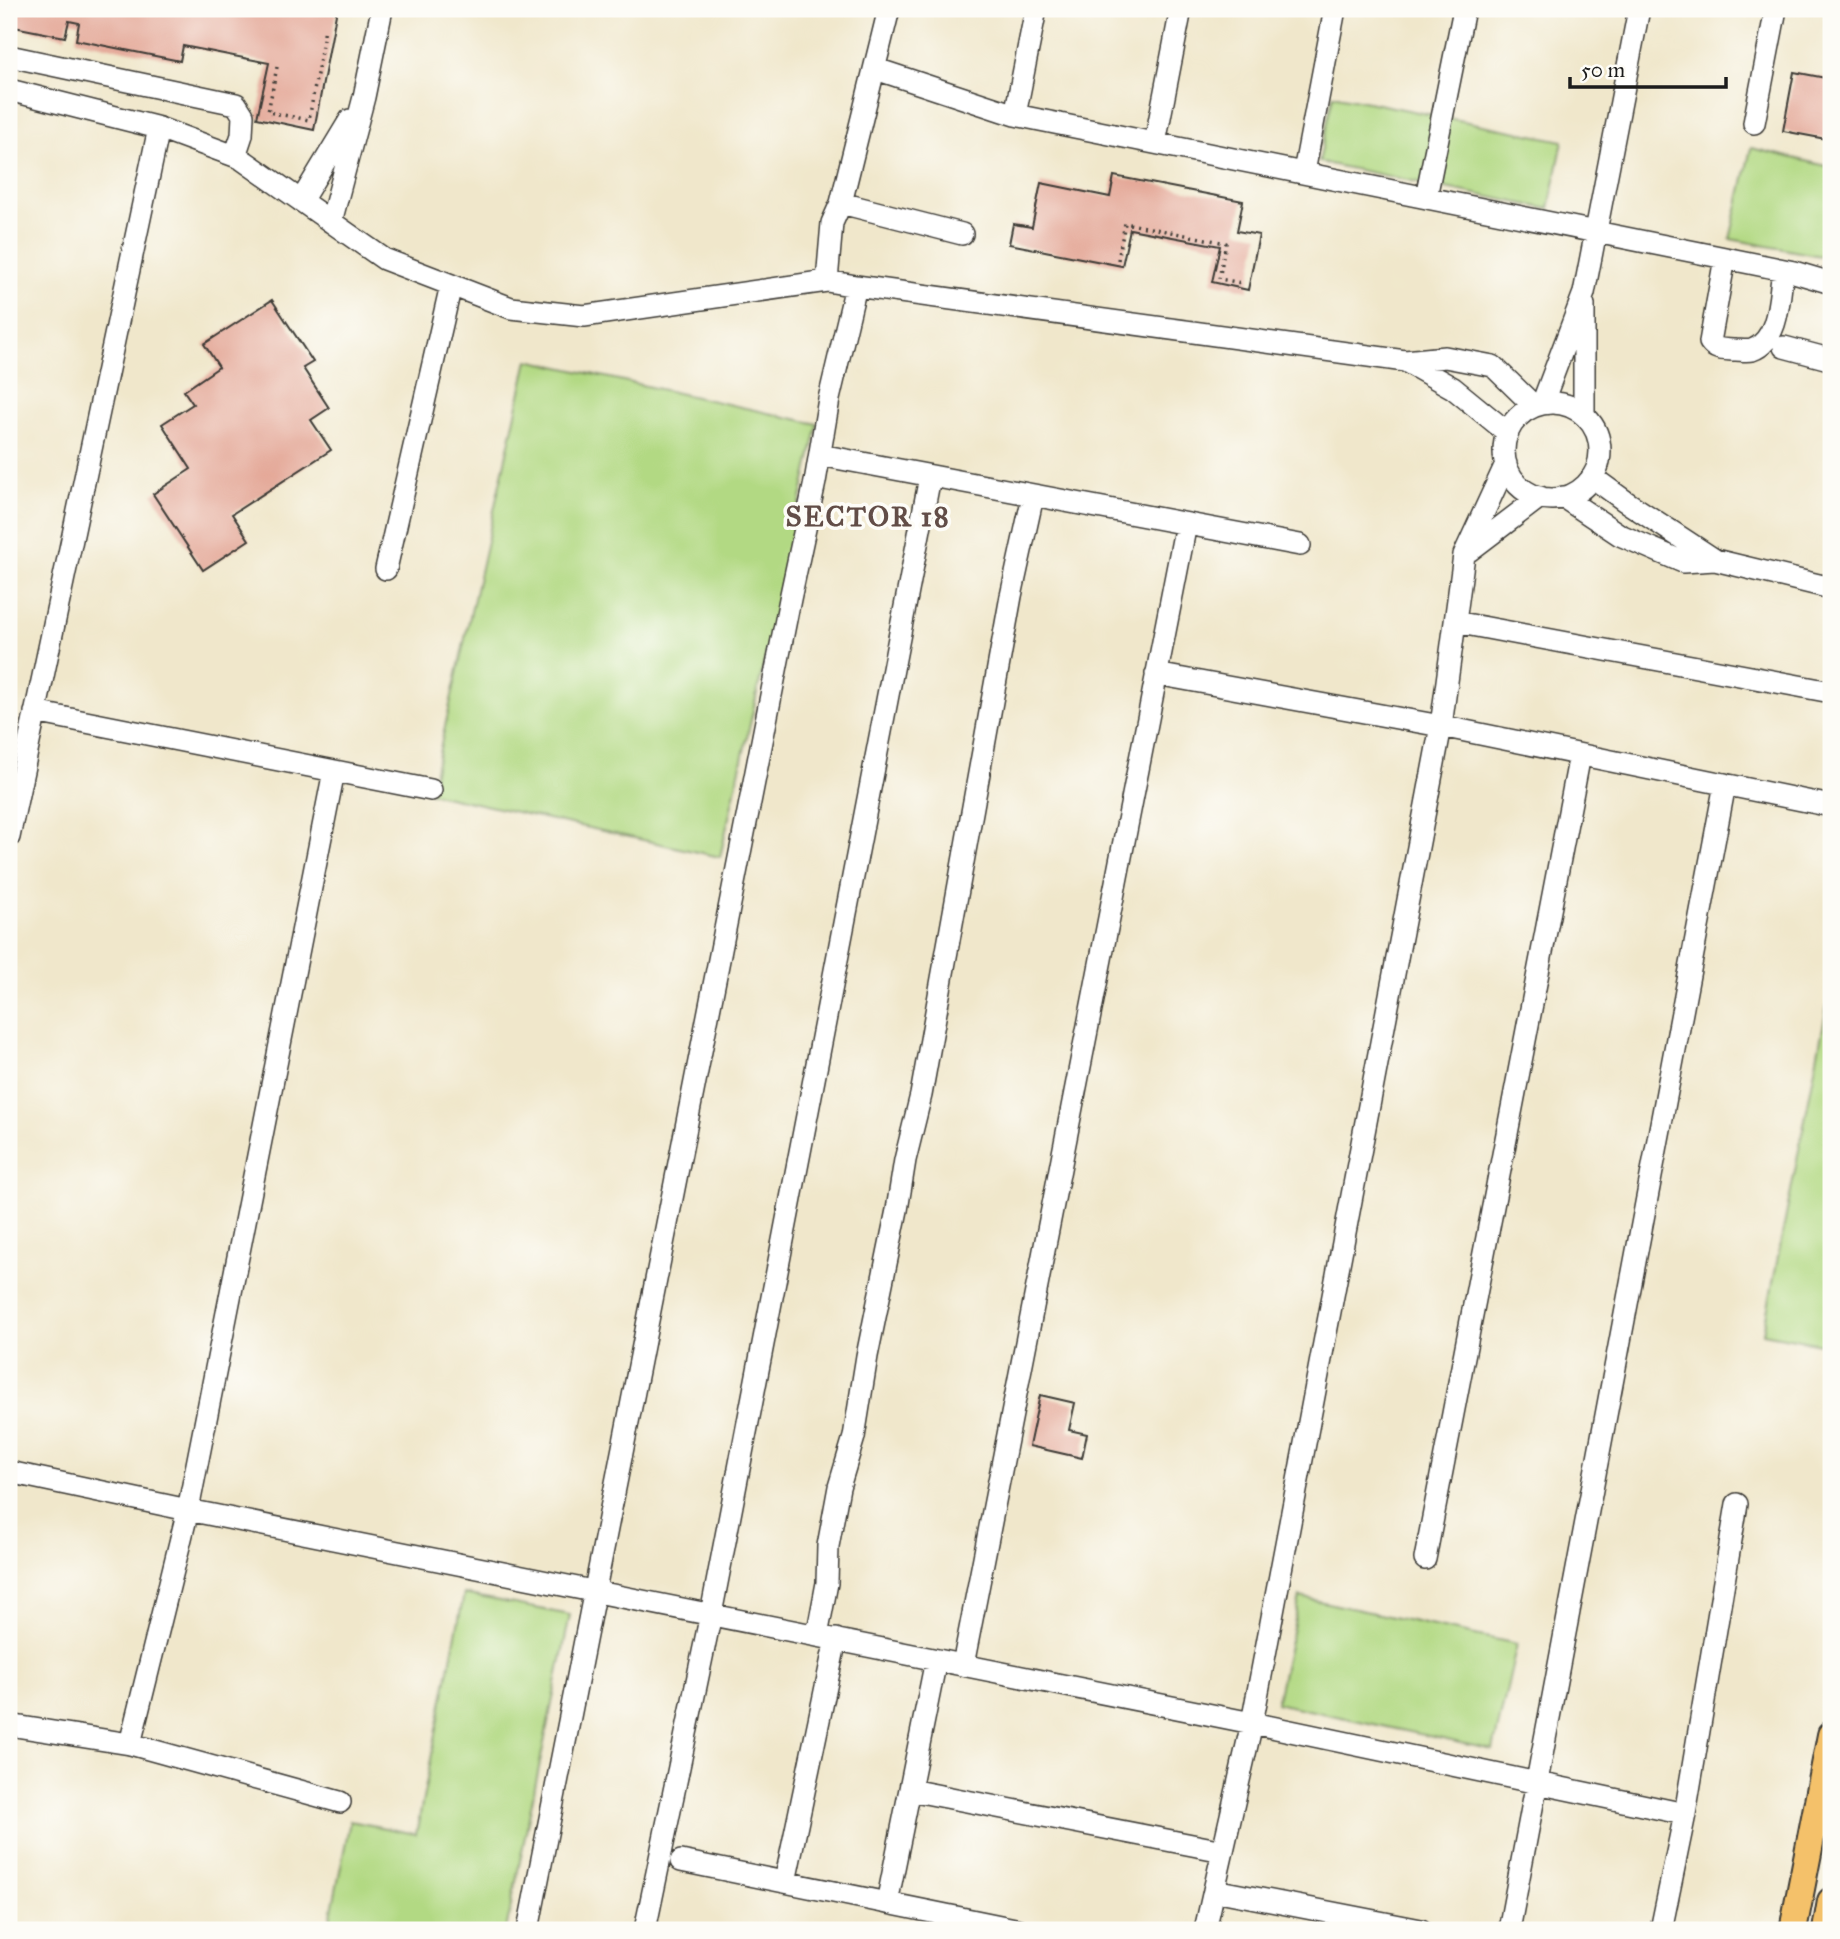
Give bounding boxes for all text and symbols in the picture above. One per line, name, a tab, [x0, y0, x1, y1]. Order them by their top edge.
scale bar	[1570, 46, 1726, 90]
text: 50 m	[1581, 57, 1626, 83]
district label: SECTOR 18	[785, 499, 951, 534]

